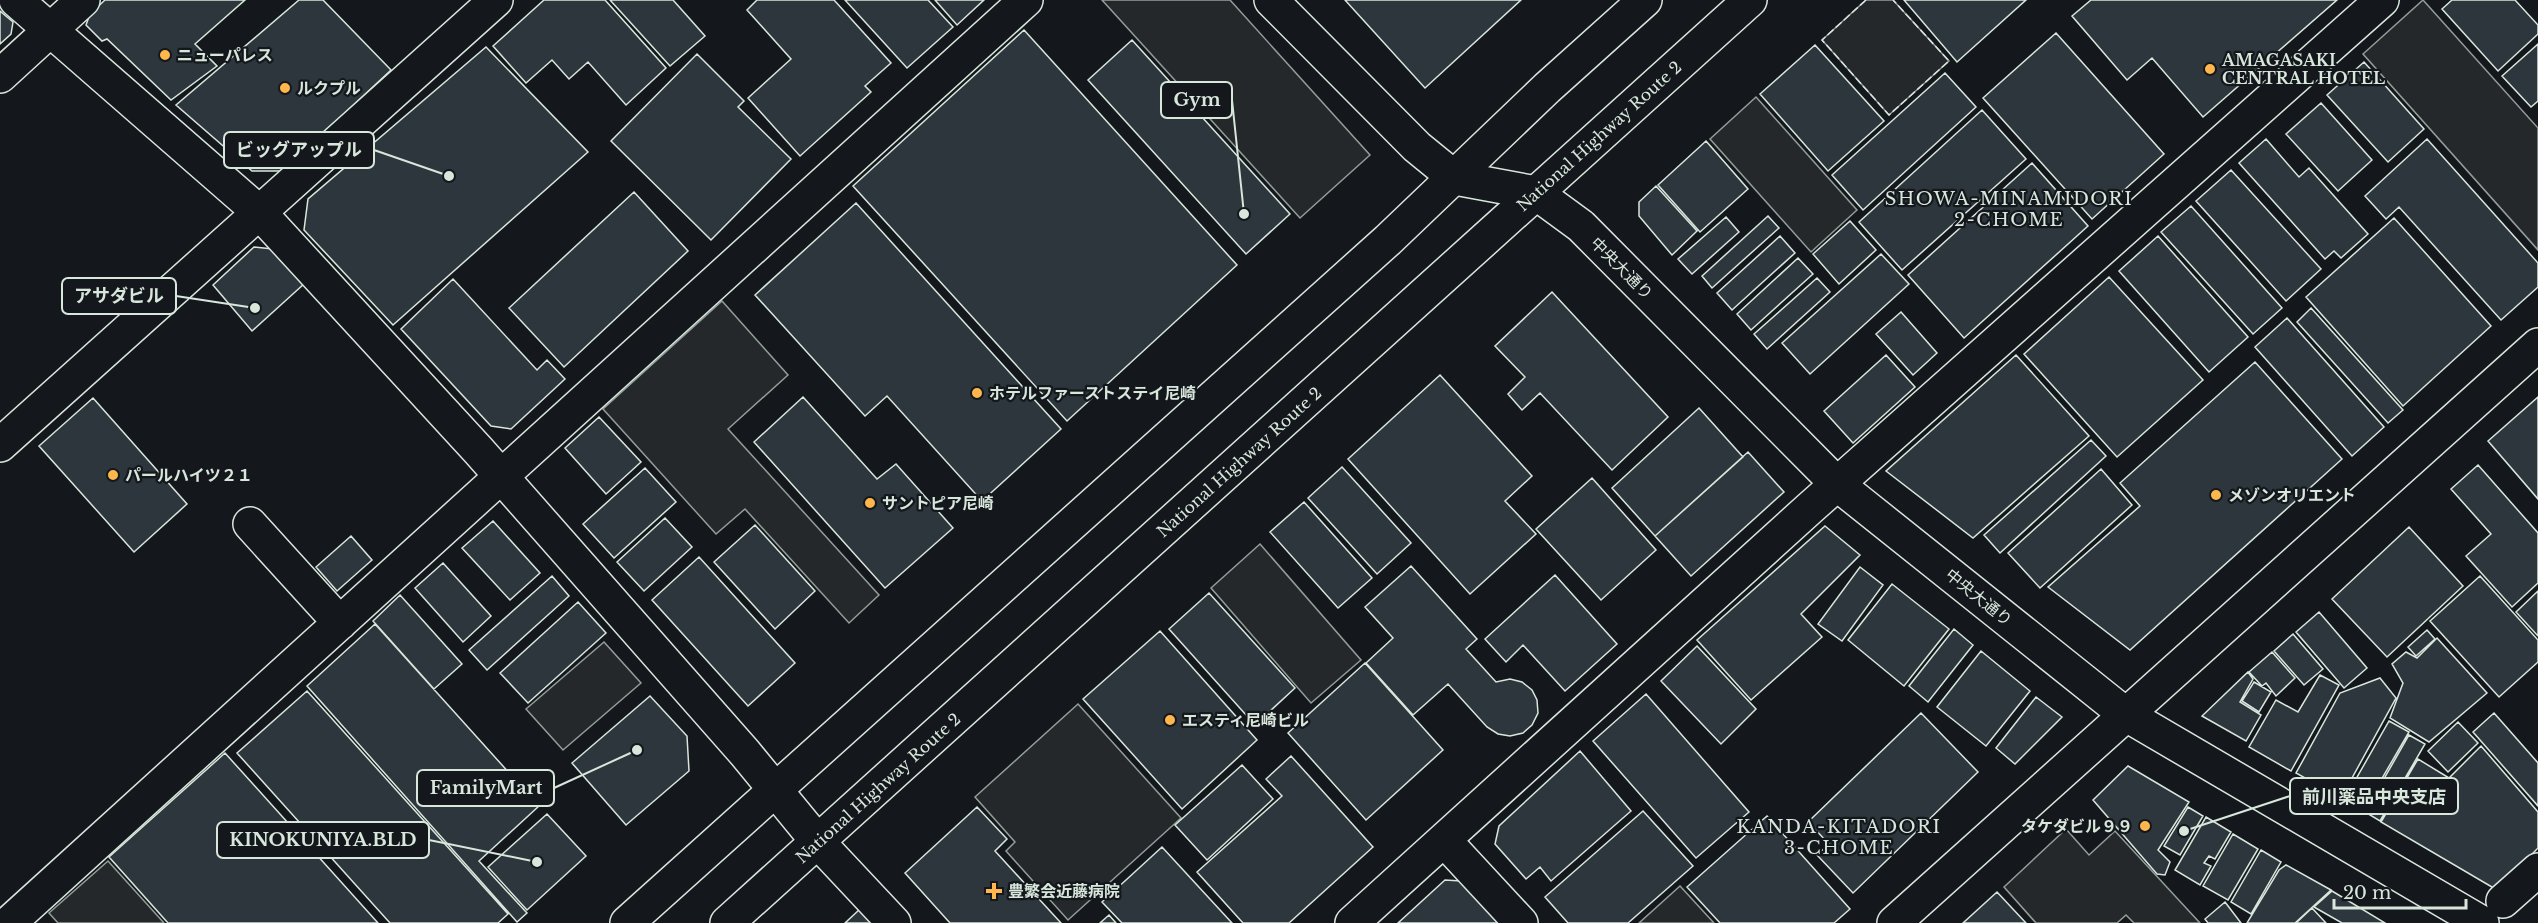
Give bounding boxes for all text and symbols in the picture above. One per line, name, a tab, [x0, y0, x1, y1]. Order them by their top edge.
place label: ニューパレス	[177, 45, 273, 65]
marker: ニューパレス	[158, 48, 172, 62]
place label: AMAGASAKI CENTRAL HOTEL	[2221, 50, 2385, 88]
street label: National Highway Route 2	[1513, 57, 1685, 215]
marker: AMAGASAKI CENTRAL HOTEL	[2203, 62, 2217, 76]
place label: ルクプル	[297, 78, 361, 98]
marker: ルクプル	[278, 81, 292, 95]
callout: Gym	[1161, 82, 1232, 118]
text: Gym	[1173, 89, 1221, 111]
callout: ビッグアップル	[224, 132, 374, 168]
text: ビッグアップル	[236, 139, 362, 161]
district label: SHOWA-MINAMIDORI 2-CHOME	[1885, 188, 2133, 231]
street label: 中央大通り	[1587, 233, 1657, 303]
callout: アサダビル	[62, 278, 176, 314]
text: アサダビル	[74, 285, 164, 307]
place label: ホテルファーストステイ尼崎	[989, 383, 1196, 403]
street label: National Highway Route 2	[1153, 383, 1325, 541]
marker: ホテルファーストステイ尼崎	[970, 386, 984, 400]
place label: パールハイツ２１	[125, 465, 253, 485]
marker: パールハイツ２１	[106, 468, 120, 482]
place label: メゾンオリエント	[2228, 485, 2356, 505]
marker: メゾンオリエント	[2209, 488, 2223, 502]
place label: サントピア尼崎	[882, 493, 994, 513]
marker: サントピア尼崎	[863, 496, 877, 510]
street label: 中央大通り	[1942, 564, 2016, 630]
street label: National Highway Route 2	[792, 709, 964, 867]
place label: エスティ尼崎ビル	[1182, 710, 1309, 730]
marker: エスティ尼崎ビル	[1163, 713, 1177, 727]
callout: FamilyMart	[417, 770, 554, 806]
text: FamilyMart	[430, 777, 542, 799]
callout: 前川薬品中央支店	[2290, 778, 2458, 814]
text: 前川薬品中央支店	[2302, 786, 2446, 808]
district label: KANDA-KITADORI 3-CHOME	[1736, 816, 1942, 859]
place label: タケダビル９９	[2021, 816, 2133, 836]
marker: タケダビル９９	[2138, 819, 2152, 833]
callout: KINOKUNIYA.BLD	[217, 822, 429, 858]
text: KINOKUNIYA.BLD	[229, 829, 417, 851]
scale bar	[2334, 872, 2466, 910]
place label: 豊繁会近藤病院	[1008, 881, 1120, 901]
marker: 豊繁会近藤病院	[985, 882, 1003, 900]
text: 20 m	[2343, 882, 2391, 904]

